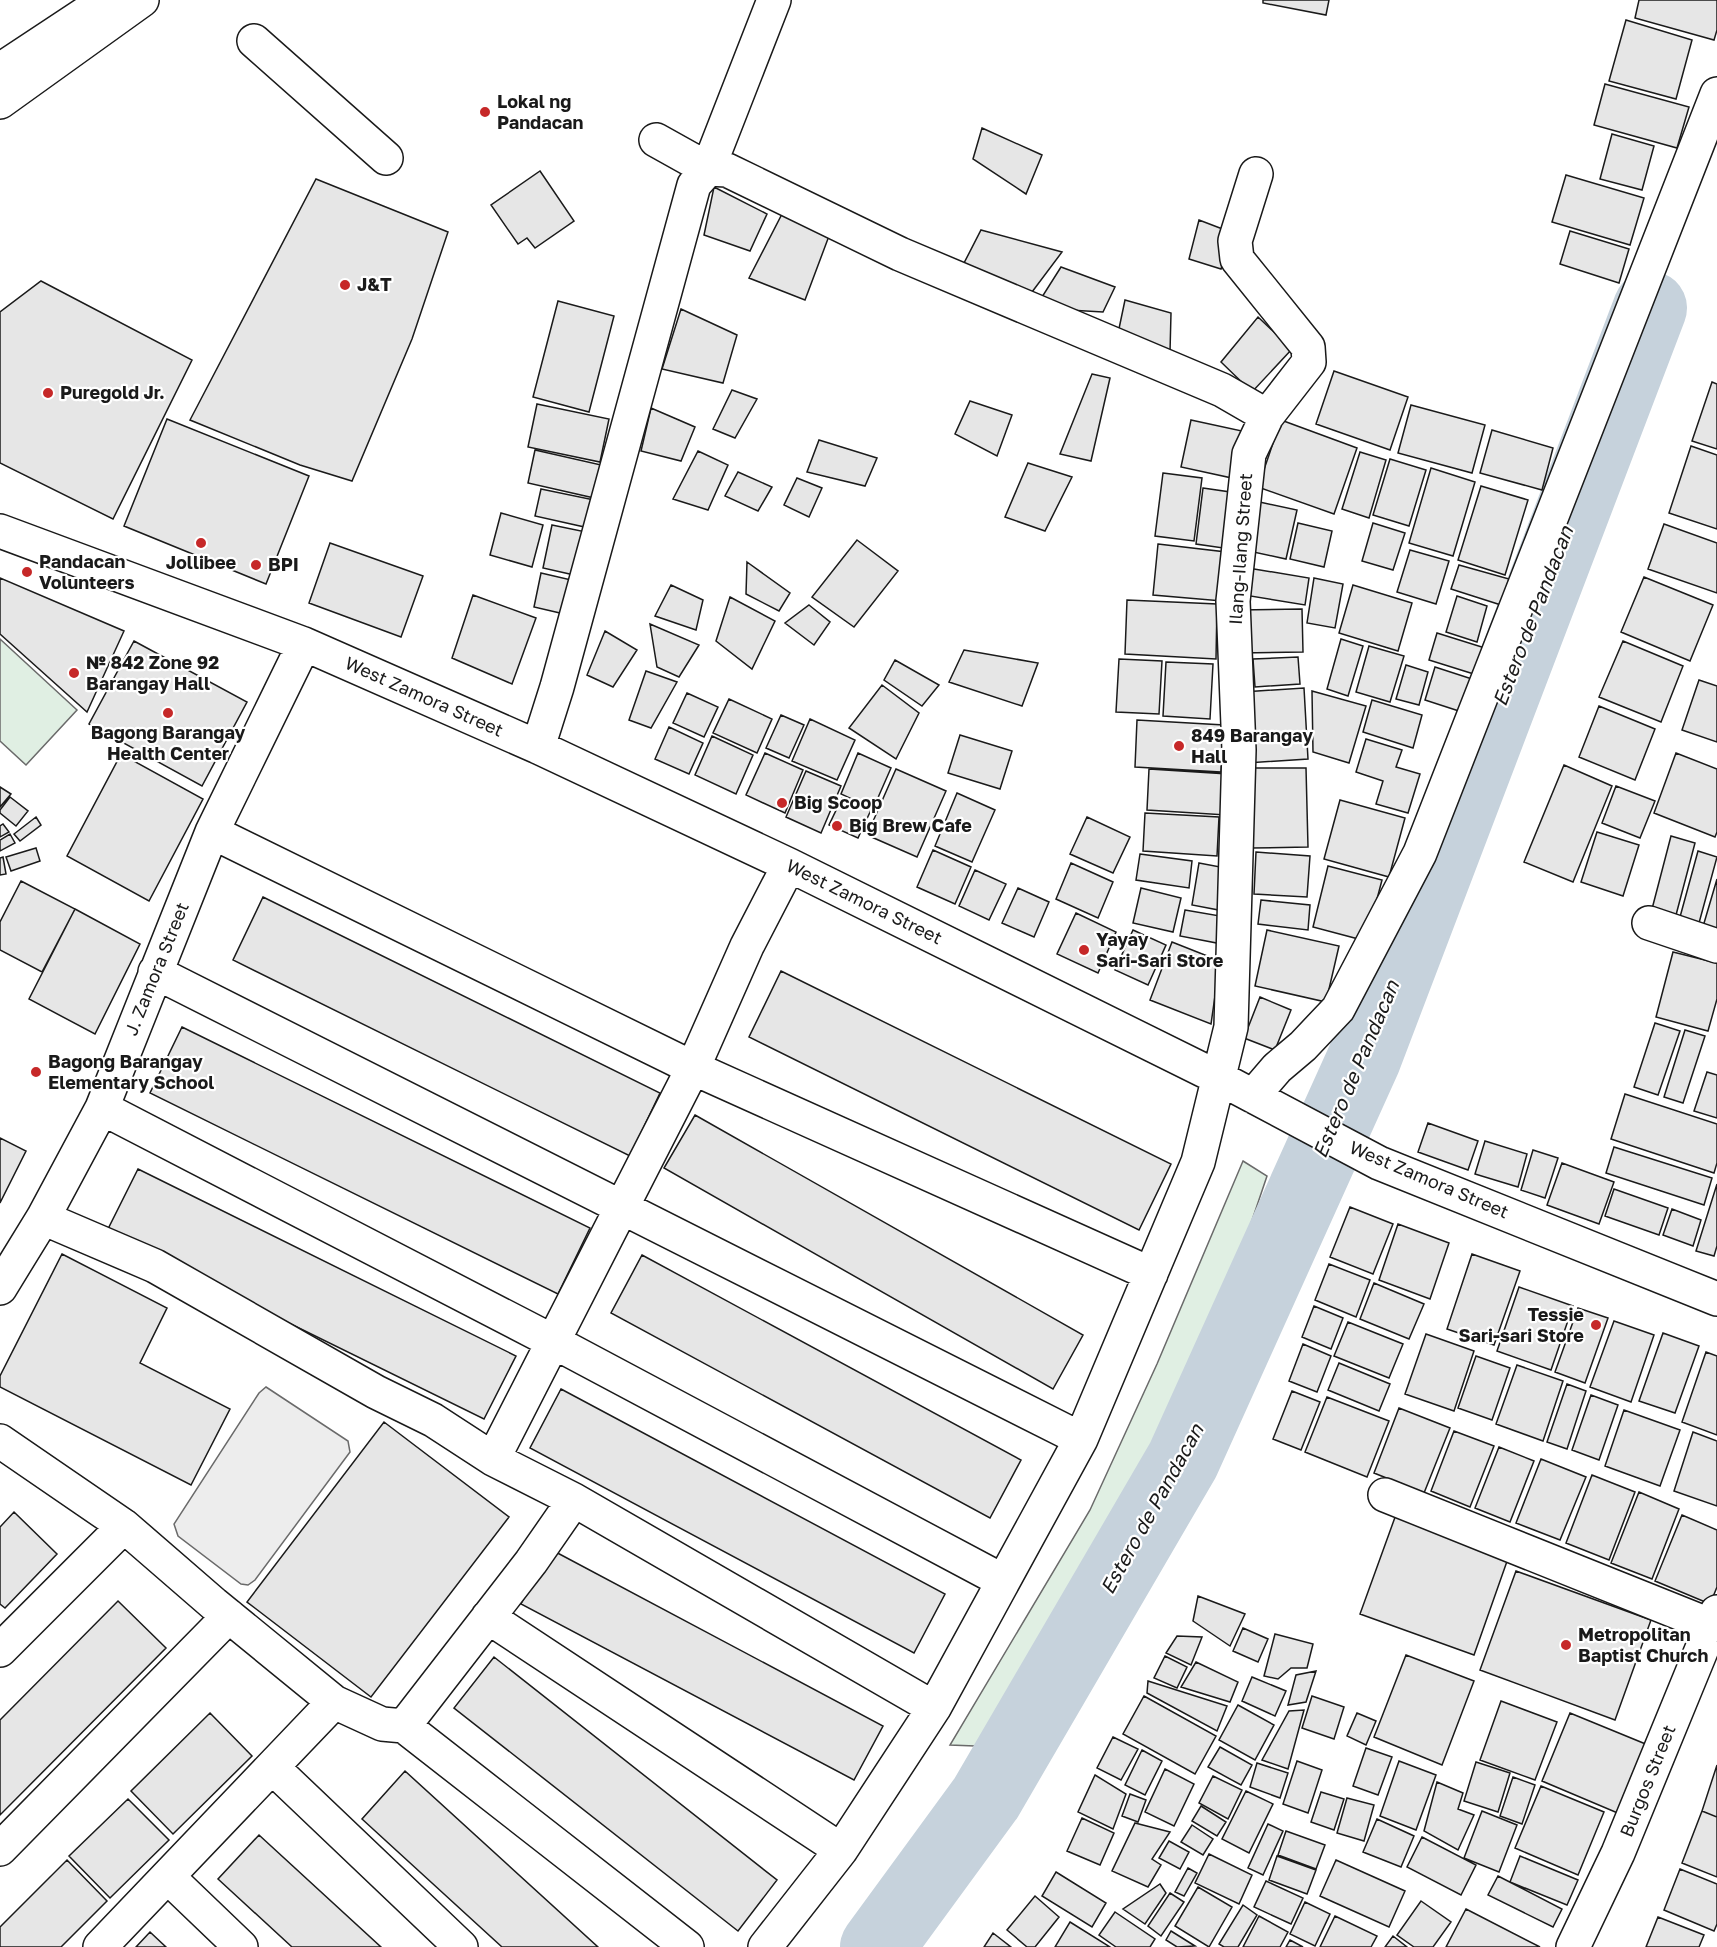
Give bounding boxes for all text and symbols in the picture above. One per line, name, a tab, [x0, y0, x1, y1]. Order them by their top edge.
place label: Lokal ng Pandacan	[497, 90, 583, 133]
marker: Lokal ng Pandacan	[478, 105, 492, 119]
place label: J&T	[357, 273, 392, 295]
marker: J&T	[338, 278, 352, 292]
place label: Puregold Jr.	[60, 381, 165, 403]
marker: Puregold Jr.	[41, 386, 55, 400]
street label: Ilang-Ilang Street	[1224, 472, 1256, 626]
water label: Estero de Pandacan	[1487, 522, 1578, 709]
marker: Jollibee	[194, 536, 208, 550]
place label: Pandacan Volunteers	[39, 550, 135, 593]
place label: Jollibee	[166, 551, 237, 573]
place label: BPI	[268, 553, 299, 575]
marker: BPI	[249, 558, 263, 572]
marker: Pandacan Volunteers	[20, 565, 34, 579]
place label: № 842 Zone 92 Barangay Hall	[86, 651, 219, 694]
street label: West Zamora Street	[342, 651, 507, 741]
marker: № 842 Zone 92 Barangay Hall	[67, 666, 81, 680]
marker: Bagong Barangay Health Center	[161, 706, 175, 720]
place label: Bagong Barangay Health Center	[91, 721, 246, 764]
place label: 849 Barangay Hall	[1191, 724, 1313, 767]
marker: 849 Barangay Hall	[1172, 739, 1186, 753]
place label: Big Scoop	[794, 791, 882, 813]
marker: Big Scoop	[775, 796, 789, 810]
place label: Big Brew Cafe	[849, 814, 972, 836]
marker: Big Brew Cafe	[830, 819, 844, 833]
street label: West Zamora Street	[783, 854, 946, 948]
street label: J. Zamora Street	[119, 899, 193, 1039]
place label: Yayay Sari-Sari Store	[1096, 928, 1224, 971]
marker: Yayay Sari-Sari Store	[1077, 943, 1091, 957]
water label: Estero de Pandacan	[1307, 976, 1404, 1161]
place label: Bagong Barangay Elementary School	[48, 1050, 214, 1093]
marker: Bagong Barangay Elementary School	[29, 1065, 43, 1079]
street label: West Zamora Street	[1347, 1136, 1512, 1223]
place label: Tessie Sari-sari Store	[1458, 1303, 1584, 1346]
marker: Tessie Sari-sari Store	[1589, 1318, 1603, 1332]
water label: Estero de Pandacan	[1094, 1419, 1208, 1598]
place label: Metropolitan Baptist Church	[1578, 1623, 1708, 1666]
marker: Metropolitan Baptist Church	[1559, 1638, 1573, 1652]
street label: Burgos Street	[1615, 1721, 1680, 1840]

